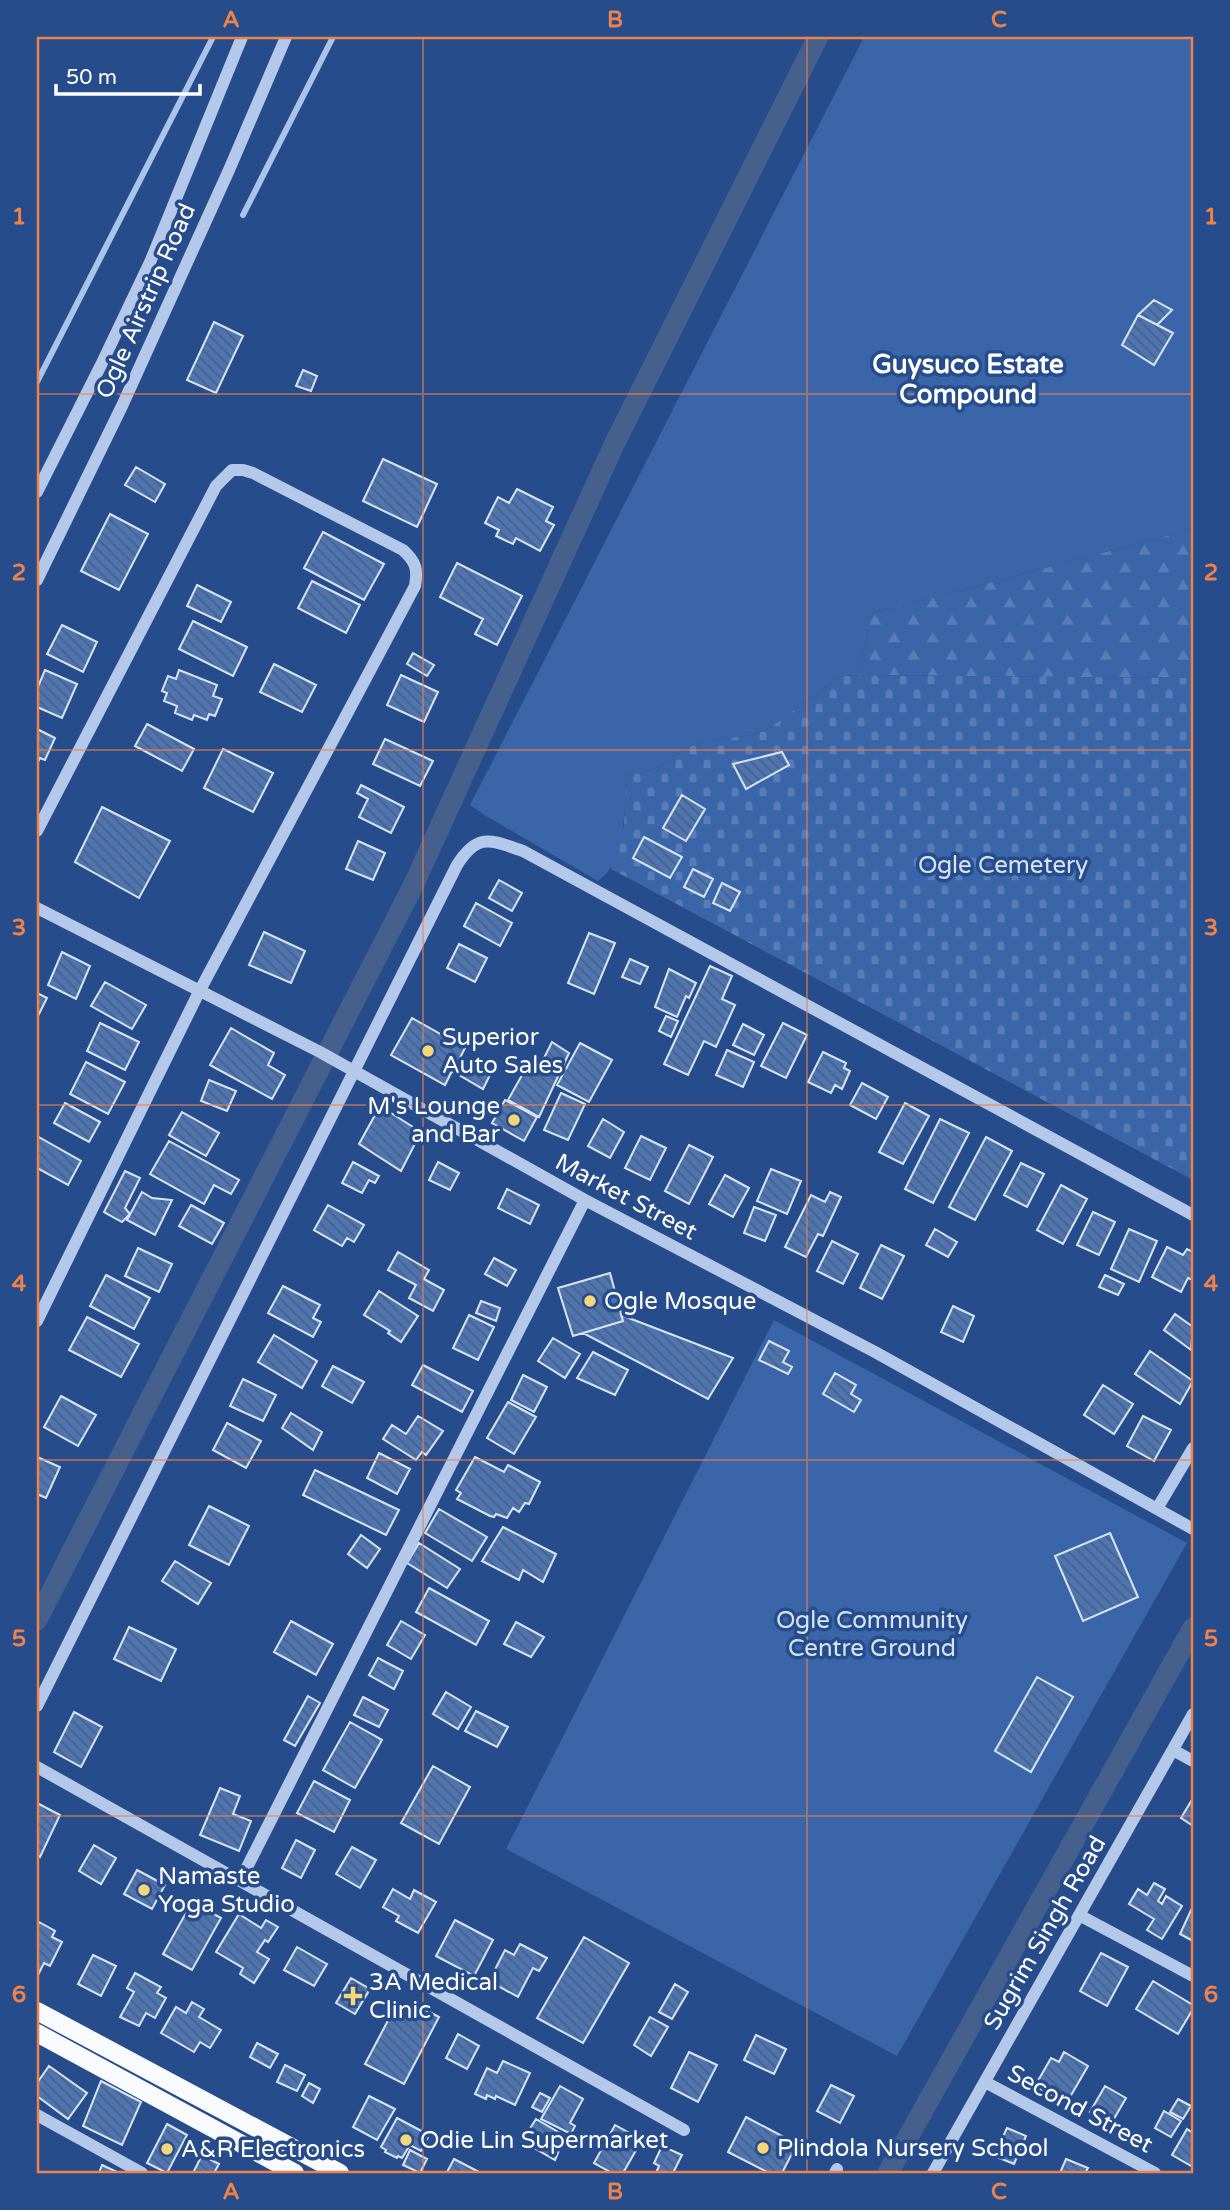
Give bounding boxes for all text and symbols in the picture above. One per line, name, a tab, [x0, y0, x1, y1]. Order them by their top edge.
text: A	[222, 6, 240, 34]
text: B	[607, 6, 623, 34]
text: C	[991, 6, 1007, 34]
scale bar	[56, 52, 200, 96]
text: 50 m	[66, 65, 117, 90]
street label: Ogle Airstrip Road	[90, 199, 202, 403]
text: 1	[12, 203, 26, 231]
text: 1	[1204, 203, 1218, 231]
district label: Guysuco Estate Compound	[872, 349, 1064, 410]
text: 2	[12, 559, 26, 587]
text: 2	[1204, 559, 1218, 587]
park label: Ogle Cemetery	[918, 851, 1088, 880]
text: 3	[12, 914, 26, 942]
text: 3	[1204, 914, 1218, 942]
place label: Superior Auto Sales	[442, 1023, 563, 1080]
marker: Superior Auto Sales	[420, 1043, 436, 1059]
place label: M's Lounge and Bar	[367, 1092, 501, 1149]
marker: M's Lounge and Bar	[506, 1112, 522, 1128]
street label: Market Street	[550, 1148, 702, 1246]
text: 4	[12, 1270, 27, 1298]
text: 4	[1204, 1270, 1219, 1298]
place label: Ogle Mosque	[604, 1287, 756, 1316]
marker: Ogle Mosque	[582, 1293, 598, 1309]
park label: Ogle Community Centre Ground	[776, 1606, 968, 1663]
text: 5	[12, 1625, 26, 1653]
text: 5	[1204, 1625, 1218, 1653]
street label: Sugrim Singh Road	[978, 1831, 1112, 2035]
place label: Namaste Yoga Studio	[158, 1862, 295, 1919]
marker: Namaste Yoga Studio	[136, 1882, 152, 1898]
place label: 3A Medical Clinic	[369, 1968, 498, 2025]
text: 6	[12, 1981, 26, 2009]
text: 6	[1204, 1981, 1218, 2009]
marker: 3A Medical Clinic	[343, 1986, 363, 2006]
street label: Second Street	[1002, 2059, 1158, 2159]
place label: Odie Lin Supermarket	[420, 2126, 668, 2155]
marker: Odie Lin Supermarket	[398, 2132, 414, 2148]
place label: Plindola Nursery School	[777, 2134, 1049, 2163]
place label: A&R Electronics	[181, 2135, 365, 2164]
marker: Plindola Nursery School	[755, 2140, 771, 2156]
marker: A&R Electronics	[159, 2141, 175, 2157]
text: A	[222, 2178, 240, 2206]
text: B	[607, 2178, 623, 2206]
text: C	[991, 2178, 1007, 2206]

